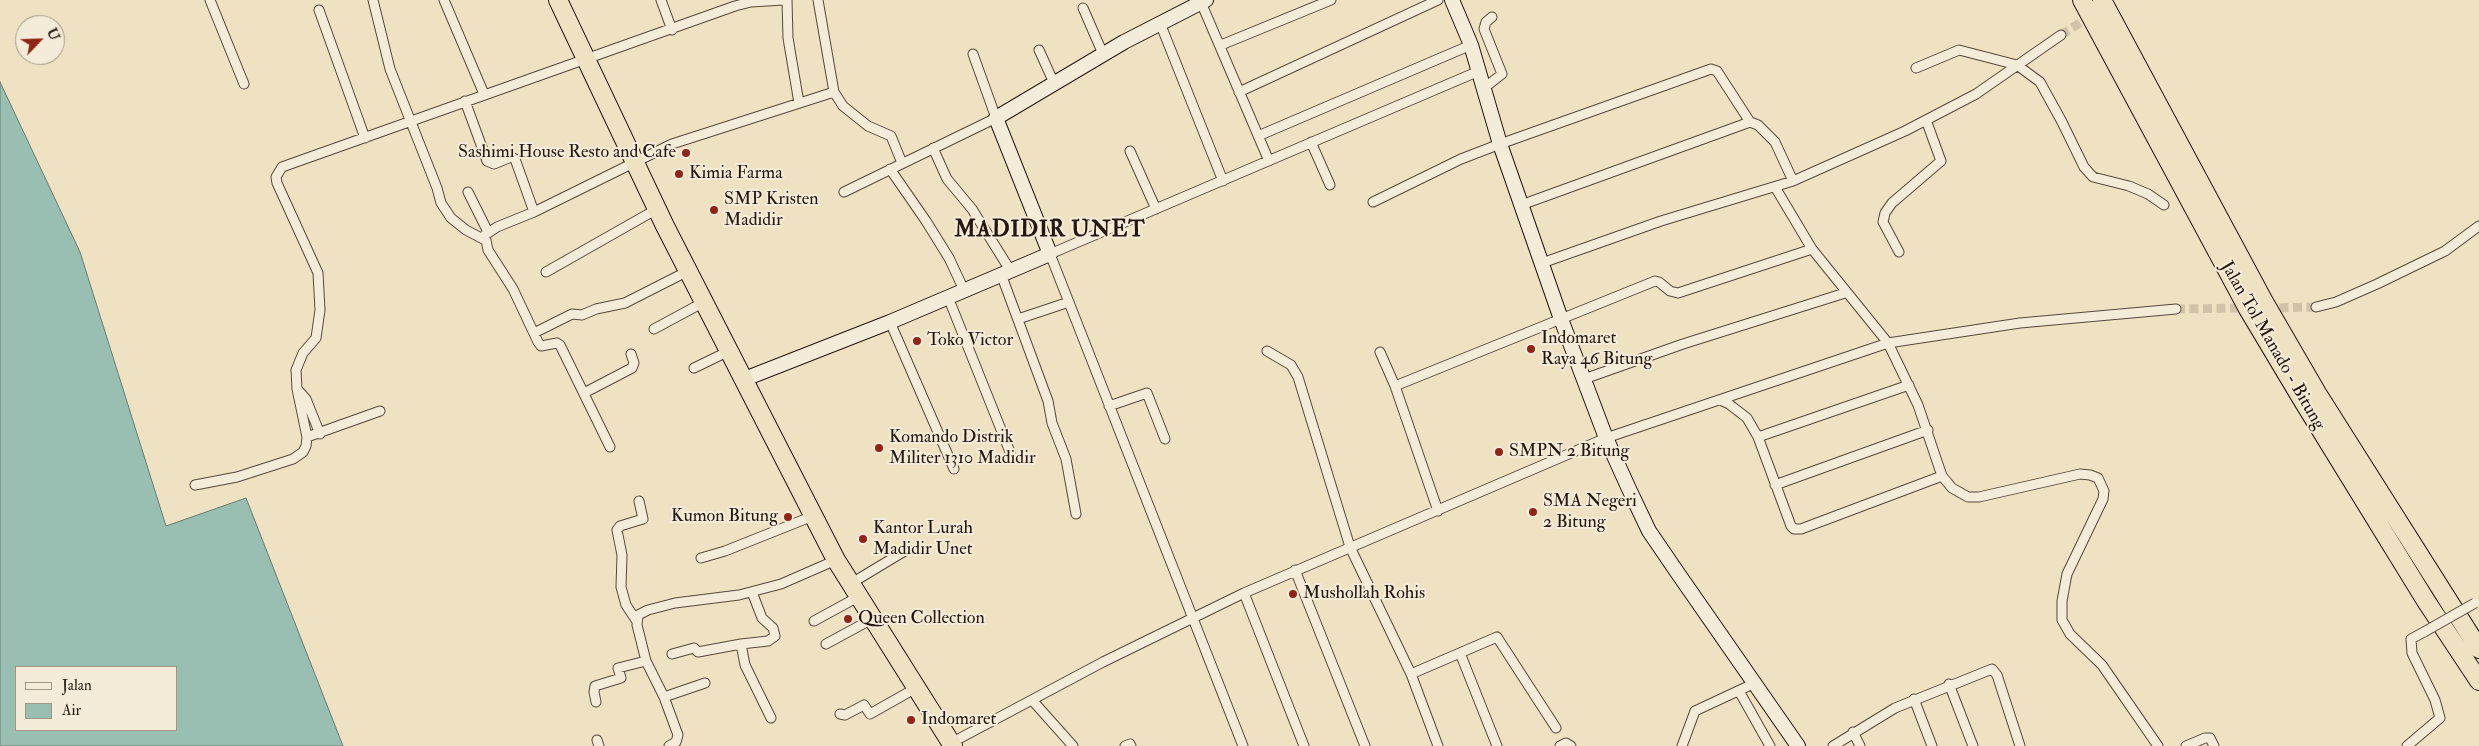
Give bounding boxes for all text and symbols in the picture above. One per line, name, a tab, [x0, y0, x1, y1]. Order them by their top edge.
north arrow	[15, 15, 65, 65]
text: U	[43, 25, 63, 43]
place label: Sashimi House Resto and Cafe	[458, 142, 676, 164]
marker: Sashimi House Resto and Cafe	[680, 147, 692, 159]
place label: Kimia Farma	[689, 163, 783, 185]
marker: Kimia Farma	[673, 168, 685, 180]
place label: SMP Kristen Madidir	[724, 189, 819, 232]
marker: SMP Kristen Madidir	[708, 204, 720, 216]
district label: MADIDIR UNET	[953, 218, 1147, 244]
street label: Jalan Tol Manado - Bitung	[2215, 258, 2329, 434]
place label: Indomaret Raya 46 Bitung	[1541, 328, 1652, 370]
place label: Toko Victor	[927, 330, 1013, 352]
marker: Toko Victor	[911, 335, 923, 347]
marker: Indomaret Raya 46 Bitung	[1525, 343, 1537, 355]
place label: Komando Distrik Militer 1310 Madidir	[889, 427, 1036, 469]
place label: SMPN 2 Bitung	[1509, 441, 1629, 463]
marker: Komando Distrik Militer 1310 Madidir	[873, 442, 885, 454]
marker: SMPN 2 Bitung	[1493, 446, 1505, 458]
place label: SMA Negeri 2 Bitung	[1543, 491, 1637, 534]
place label: Kumon Bitung	[671, 506, 778, 528]
marker: SMA Negeri 2 Bitung	[1527, 506, 1539, 518]
marker: Kumon Bitung	[782, 511, 794, 523]
place label: Kantor Lurah Madidir Unet	[873, 518, 973, 560]
marker: Kantor Lurah Madidir Unet	[857, 533, 869, 545]
place label: Mushollah Rohis	[1303, 583, 1425, 605]
marker: Mushollah Rohis	[1287, 588, 1299, 600]
place label: Queen Collection	[858, 608, 985, 630]
marker: Queen Collection	[842, 613, 854, 625]
legend	[15, 666, 178, 731]
text: Jalan	[62, 676, 92, 695]
text: Air	[62, 701, 81, 720]
place label: Indomaret	[921, 709, 996, 731]
marker: Indomaret	[905, 714, 917, 726]

